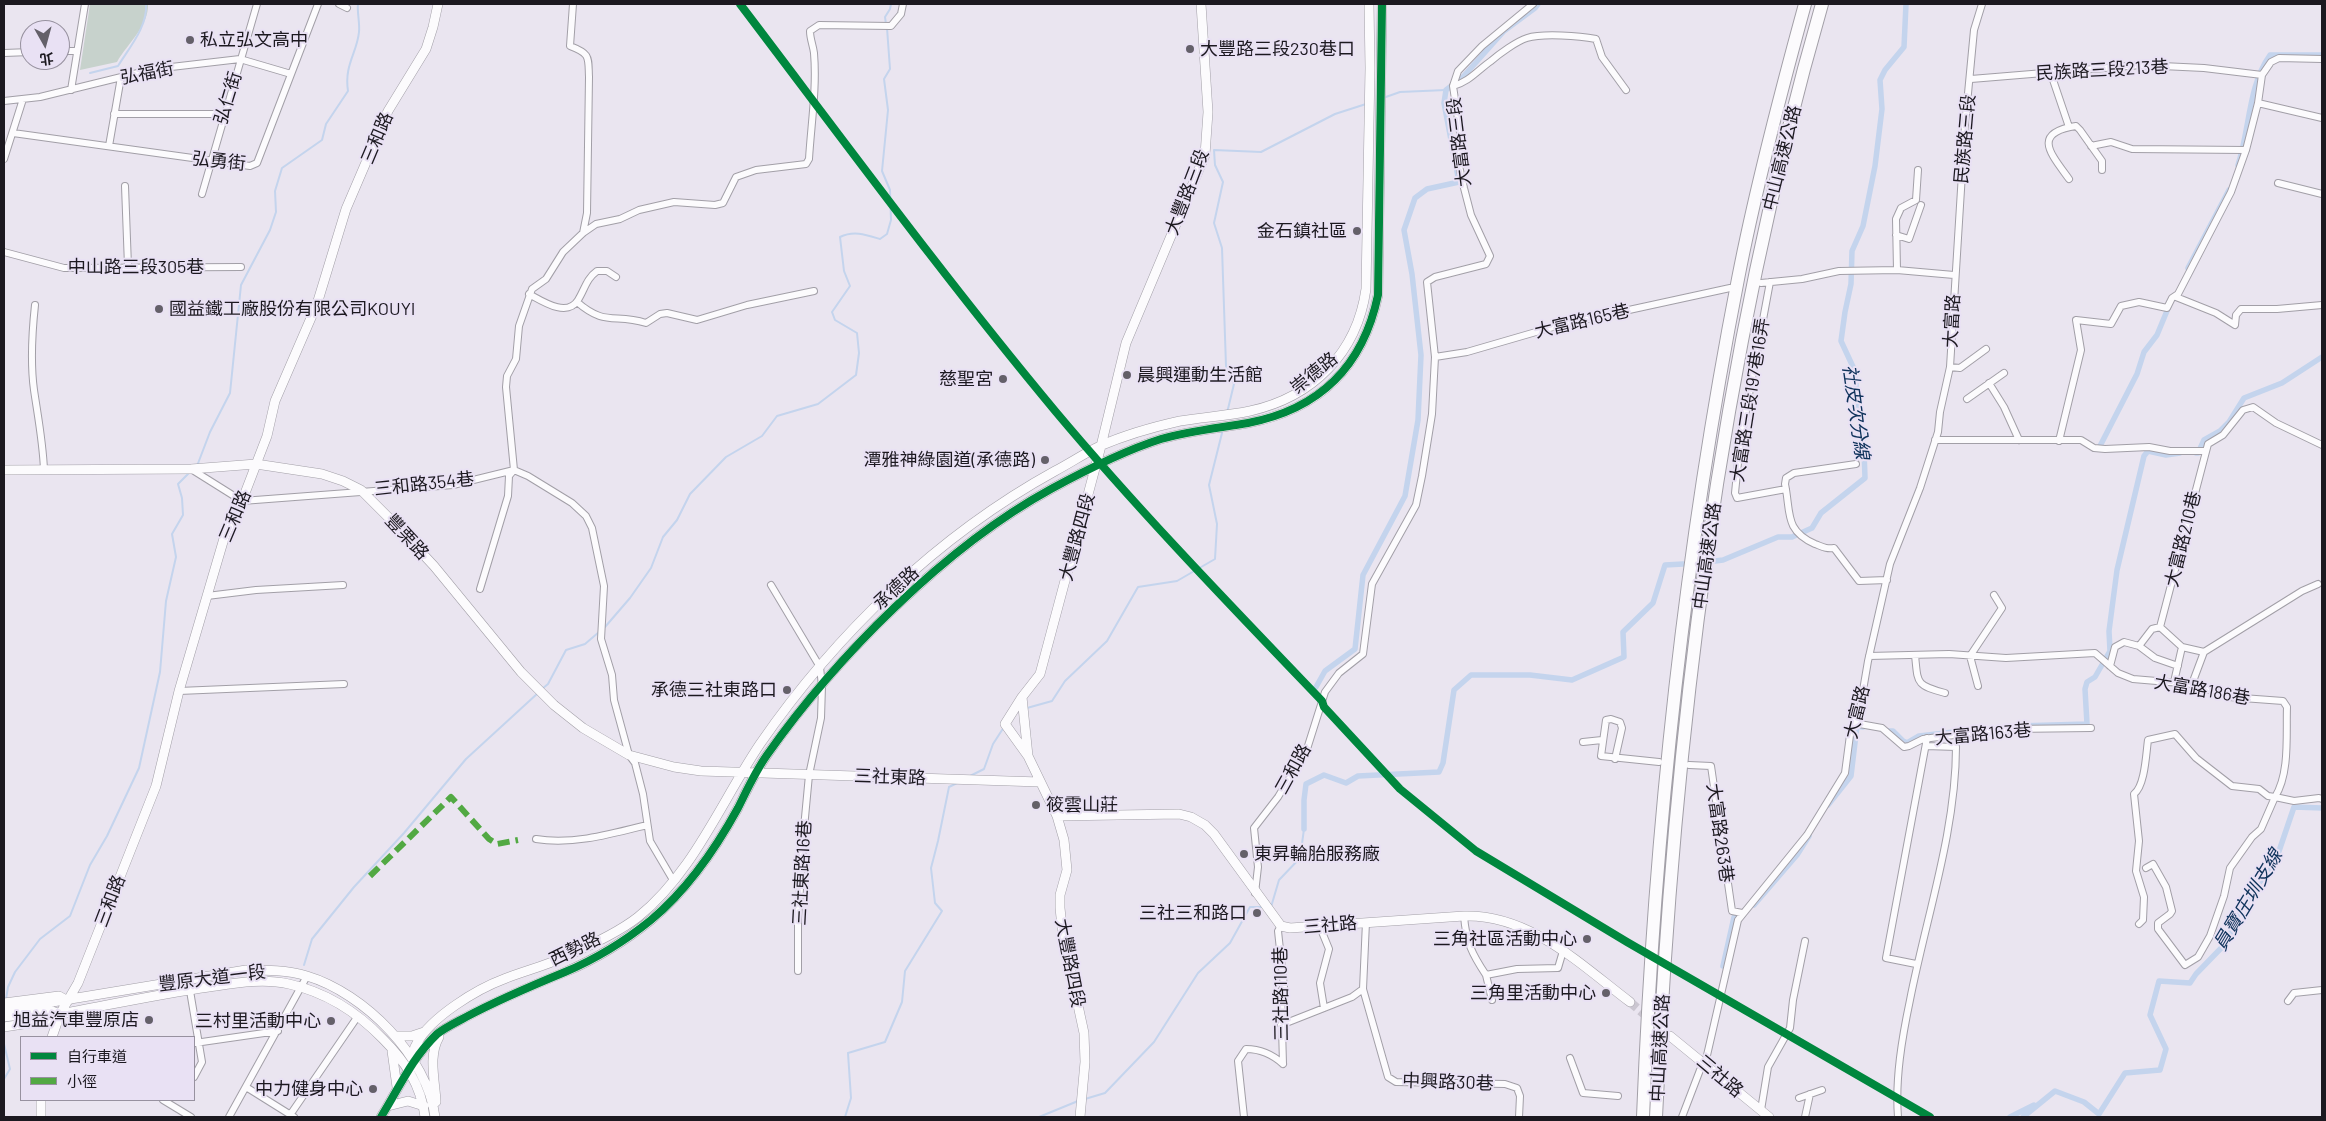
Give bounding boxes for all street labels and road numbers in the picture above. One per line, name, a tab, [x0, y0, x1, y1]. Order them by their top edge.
street label: 民族路三段213巷	[2035, 56, 2169, 84]
street label: 弘福街	[118, 57, 176, 89]
street label: 弘仁街	[210, 69, 246, 127]
street label: 民族路三段	[1950, 93, 1980, 185]
street label: 大富路三段	[1443, 96, 1475, 188]
street label: 中山高速公路	[1758, 103, 1806, 213]
street label: 三和路	[357, 109, 397, 167]
street label: 大豐路三段	[1161, 146, 1213, 238]
street label: 弘勇街	[191, 147, 247, 175]
street label: 中山路三段305巷	[68, 256, 204, 278]
street label: 大富路	[1940, 293, 1964, 349]
street label: 大富路165巷	[1532, 300, 1632, 342]
street label: 大富路三段197巷16弄	[1726, 316, 1774, 484]
street label: 崇德路	[1286, 348, 1342, 398]
street label: 三和路354巷	[373, 468, 475, 500]
street label: 三和路	[215, 487, 255, 545]
street label: 大富路210巷	[2161, 489, 2205, 589]
street label: 大豐路四段	[1055, 491, 1099, 583]
street label: 中山高速公路	[1689, 501, 1725, 611]
street label: 豐栗路	[381, 510, 433, 564]
street label: 承德路	[869, 562, 923, 614]
street label: 大富路186巷	[2152, 671, 2252, 709]
street label: 大富路	[1840, 683, 1874, 741]
street label: 大富路163巷	[1934, 719, 2032, 749]
street label: 三和路	[1270, 740, 1316, 798]
street label: 三社東路	[854, 765, 926, 789]
street label: 大富路263巷	[1702, 782, 1738, 884]
street label: 三社東路16巷	[788, 820, 816, 926]
street label: 三和路	[90, 872, 130, 930]
street label: 三社路	[1302, 912, 1358, 938]
street label: 大豐路四段	[1051, 917, 1089, 1009]
street label: 西勢路	[546, 927, 604, 971]
street label: 三社路110巷	[1269, 946, 1293, 1042]
street label: 豐原大道一段	[157, 961, 267, 995]
street label: 中山高速公路	[1646, 994, 1674, 1102]
street label: 三社路	[1692, 1050, 1748, 1102]
street label: 中興路30巷	[1402, 1070, 1494, 1094]

